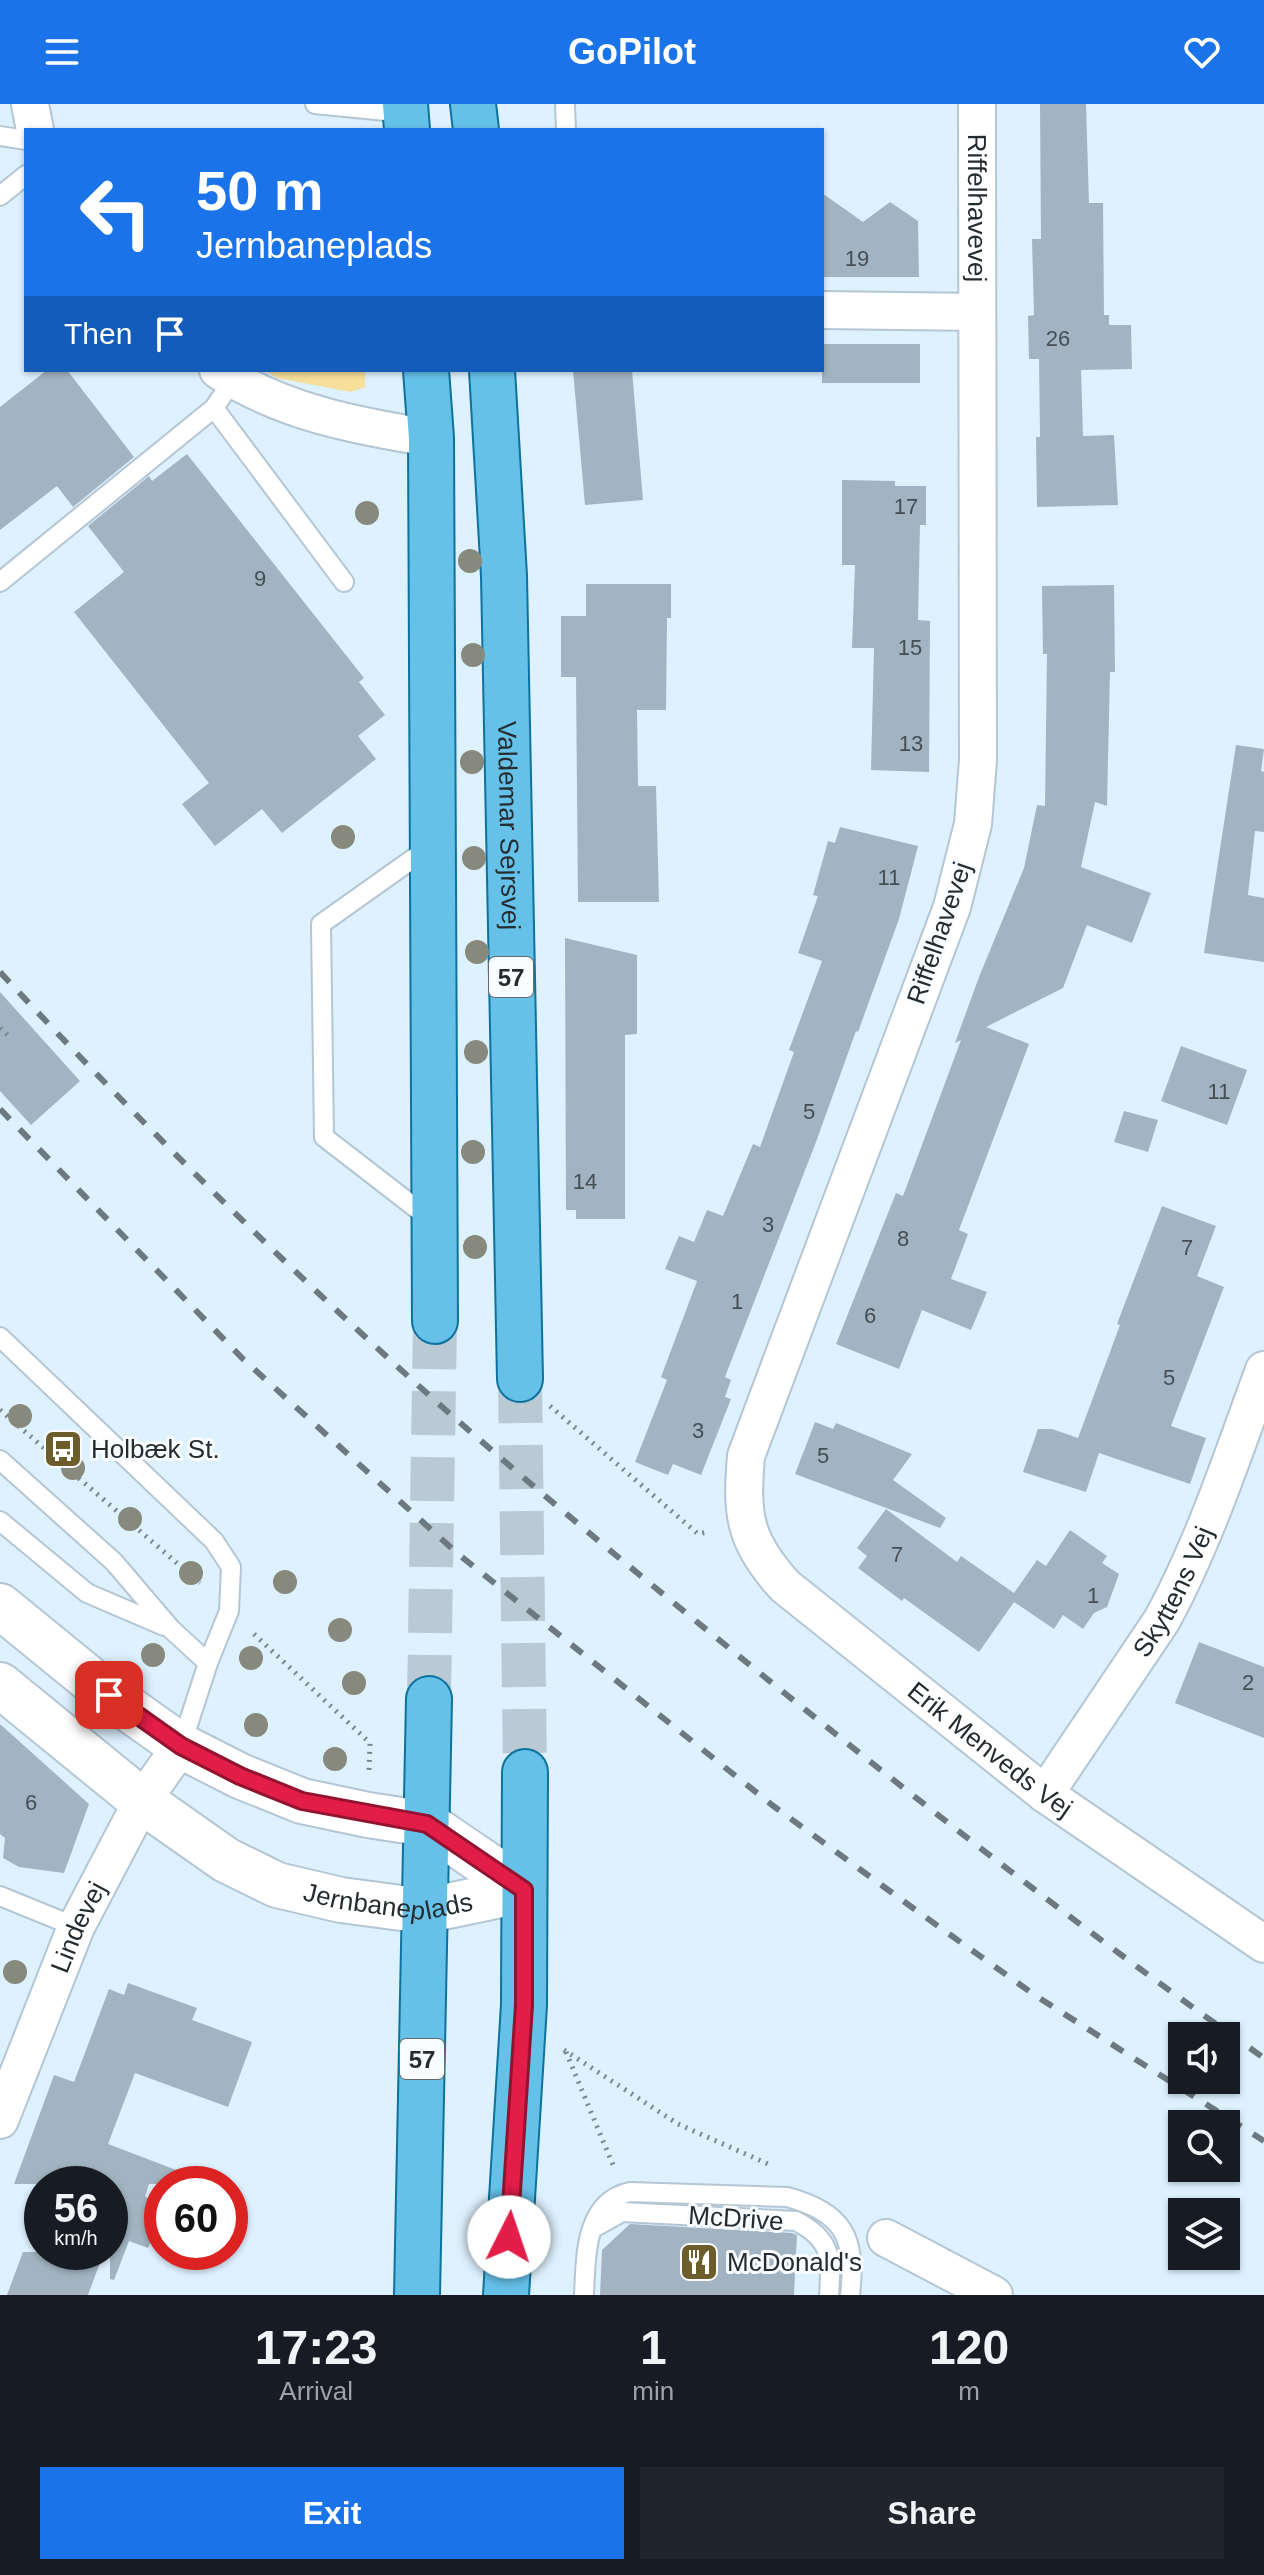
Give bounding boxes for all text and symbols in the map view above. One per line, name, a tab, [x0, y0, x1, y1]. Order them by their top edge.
icon: menu	[40, 30, 84, 74]
icon: heart	[1180, 30, 1224, 74]
text: GoPilot	[568, 31, 696, 72]
street label: Riffelhavevej	[962, 134, 992, 282]
text: 50 m	[196, 159, 324, 222]
icon: left	[64, 160, 168, 264]
text: Jernbaneplads	[196, 225, 432, 266]
house number: 19	[845, 246, 869, 271]
icon: arrive	[148, 312, 192, 356]
text: Then	[64, 317, 132, 350]
house number: 26	[1046, 326, 1070, 351]
house number: 17	[894, 494, 918, 519]
house number: 9	[254, 566, 266, 591]
house number: 15	[898, 635, 922, 660]
street label: Valdemar Sejrsvej	[492, 721, 526, 930]
house number: 13	[899, 731, 923, 756]
street label: Riffelhavevej	[901, 858, 977, 1008]
house number: 11	[878, 865, 900, 890]
road number: 57	[489, 957, 533, 997]
house number: 11	[1208, 1079, 1230, 1104]
house number: 5	[803, 1099, 815, 1124]
house number: 14	[573, 1169, 597, 1194]
house number: 3	[762, 1212, 774, 1237]
house number: 8	[897, 1226, 909, 1251]
house number: 7	[1181, 1235, 1193, 1260]
house number: 1	[731, 1289, 743, 1314]
house number: 6	[864, 1303, 876, 1328]
house number: 5	[1163, 1365, 1175, 1390]
house number: 3	[692, 1418, 704, 1443]
bus stop icon: Holbæk St.	[42, 1428, 84, 1470]
place label: Holbæk St.	[91, 1434, 220, 1464]
house number: 5	[817, 1443, 829, 1468]
street label: Skyttens Vej	[1127, 1522, 1219, 1663]
house number: 7	[891, 1542, 903, 1567]
house number: 1	[1087, 1583, 1099, 1608]
pin	[75, 1661, 143, 1729]
house number: 2	[1242, 1670, 1254, 1695]
icon: arrive	[87, 1673, 131, 1717]
street label: Erik Menveds Vej	[902, 1675, 1078, 1823]
house number: 6	[25, 1790, 37, 1815]
street label: Lindevej	[45, 1877, 112, 1977]
street label: Jernbaneplads	[301, 1877, 475, 1926]
map controls	[1168, 2022, 1240, 2270]
button: sound	[1168, 2022, 1240, 2094]
road number: 57	[400, 2039, 444, 2079]
button: search	[1168, 2110, 1240, 2182]
speed limit sign: 60	[144, 2166, 248, 2270]
text: 56	[54, 2186, 98, 2230]
position arrow	[467, 2195, 551, 2279]
button: layers	[1168, 2198, 1240, 2270]
street label: McDrive	[687, 2200, 785, 2236]
text: km/h	[54, 2227, 98, 2249]
restaurant icon: McDonald's	[678, 2241, 720, 2283]
place label: McDonald's	[727, 2247, 862, 2277]
text: 17:23	[255, 2321, 378, 2374]
text: 1	[640, 2321, 667, 2374]
text: 120	[929, 2321, 1009, 2374]
text: Arrival	[279, 2376, 353, 2406]
text: min	[632, 2376, 674, 2406]
text: m	[958, 2376, 980, 2406]
button: Exit	[40, 2467, 624, 2559]
button: Share	[640, 2467, 1224, 2559]

